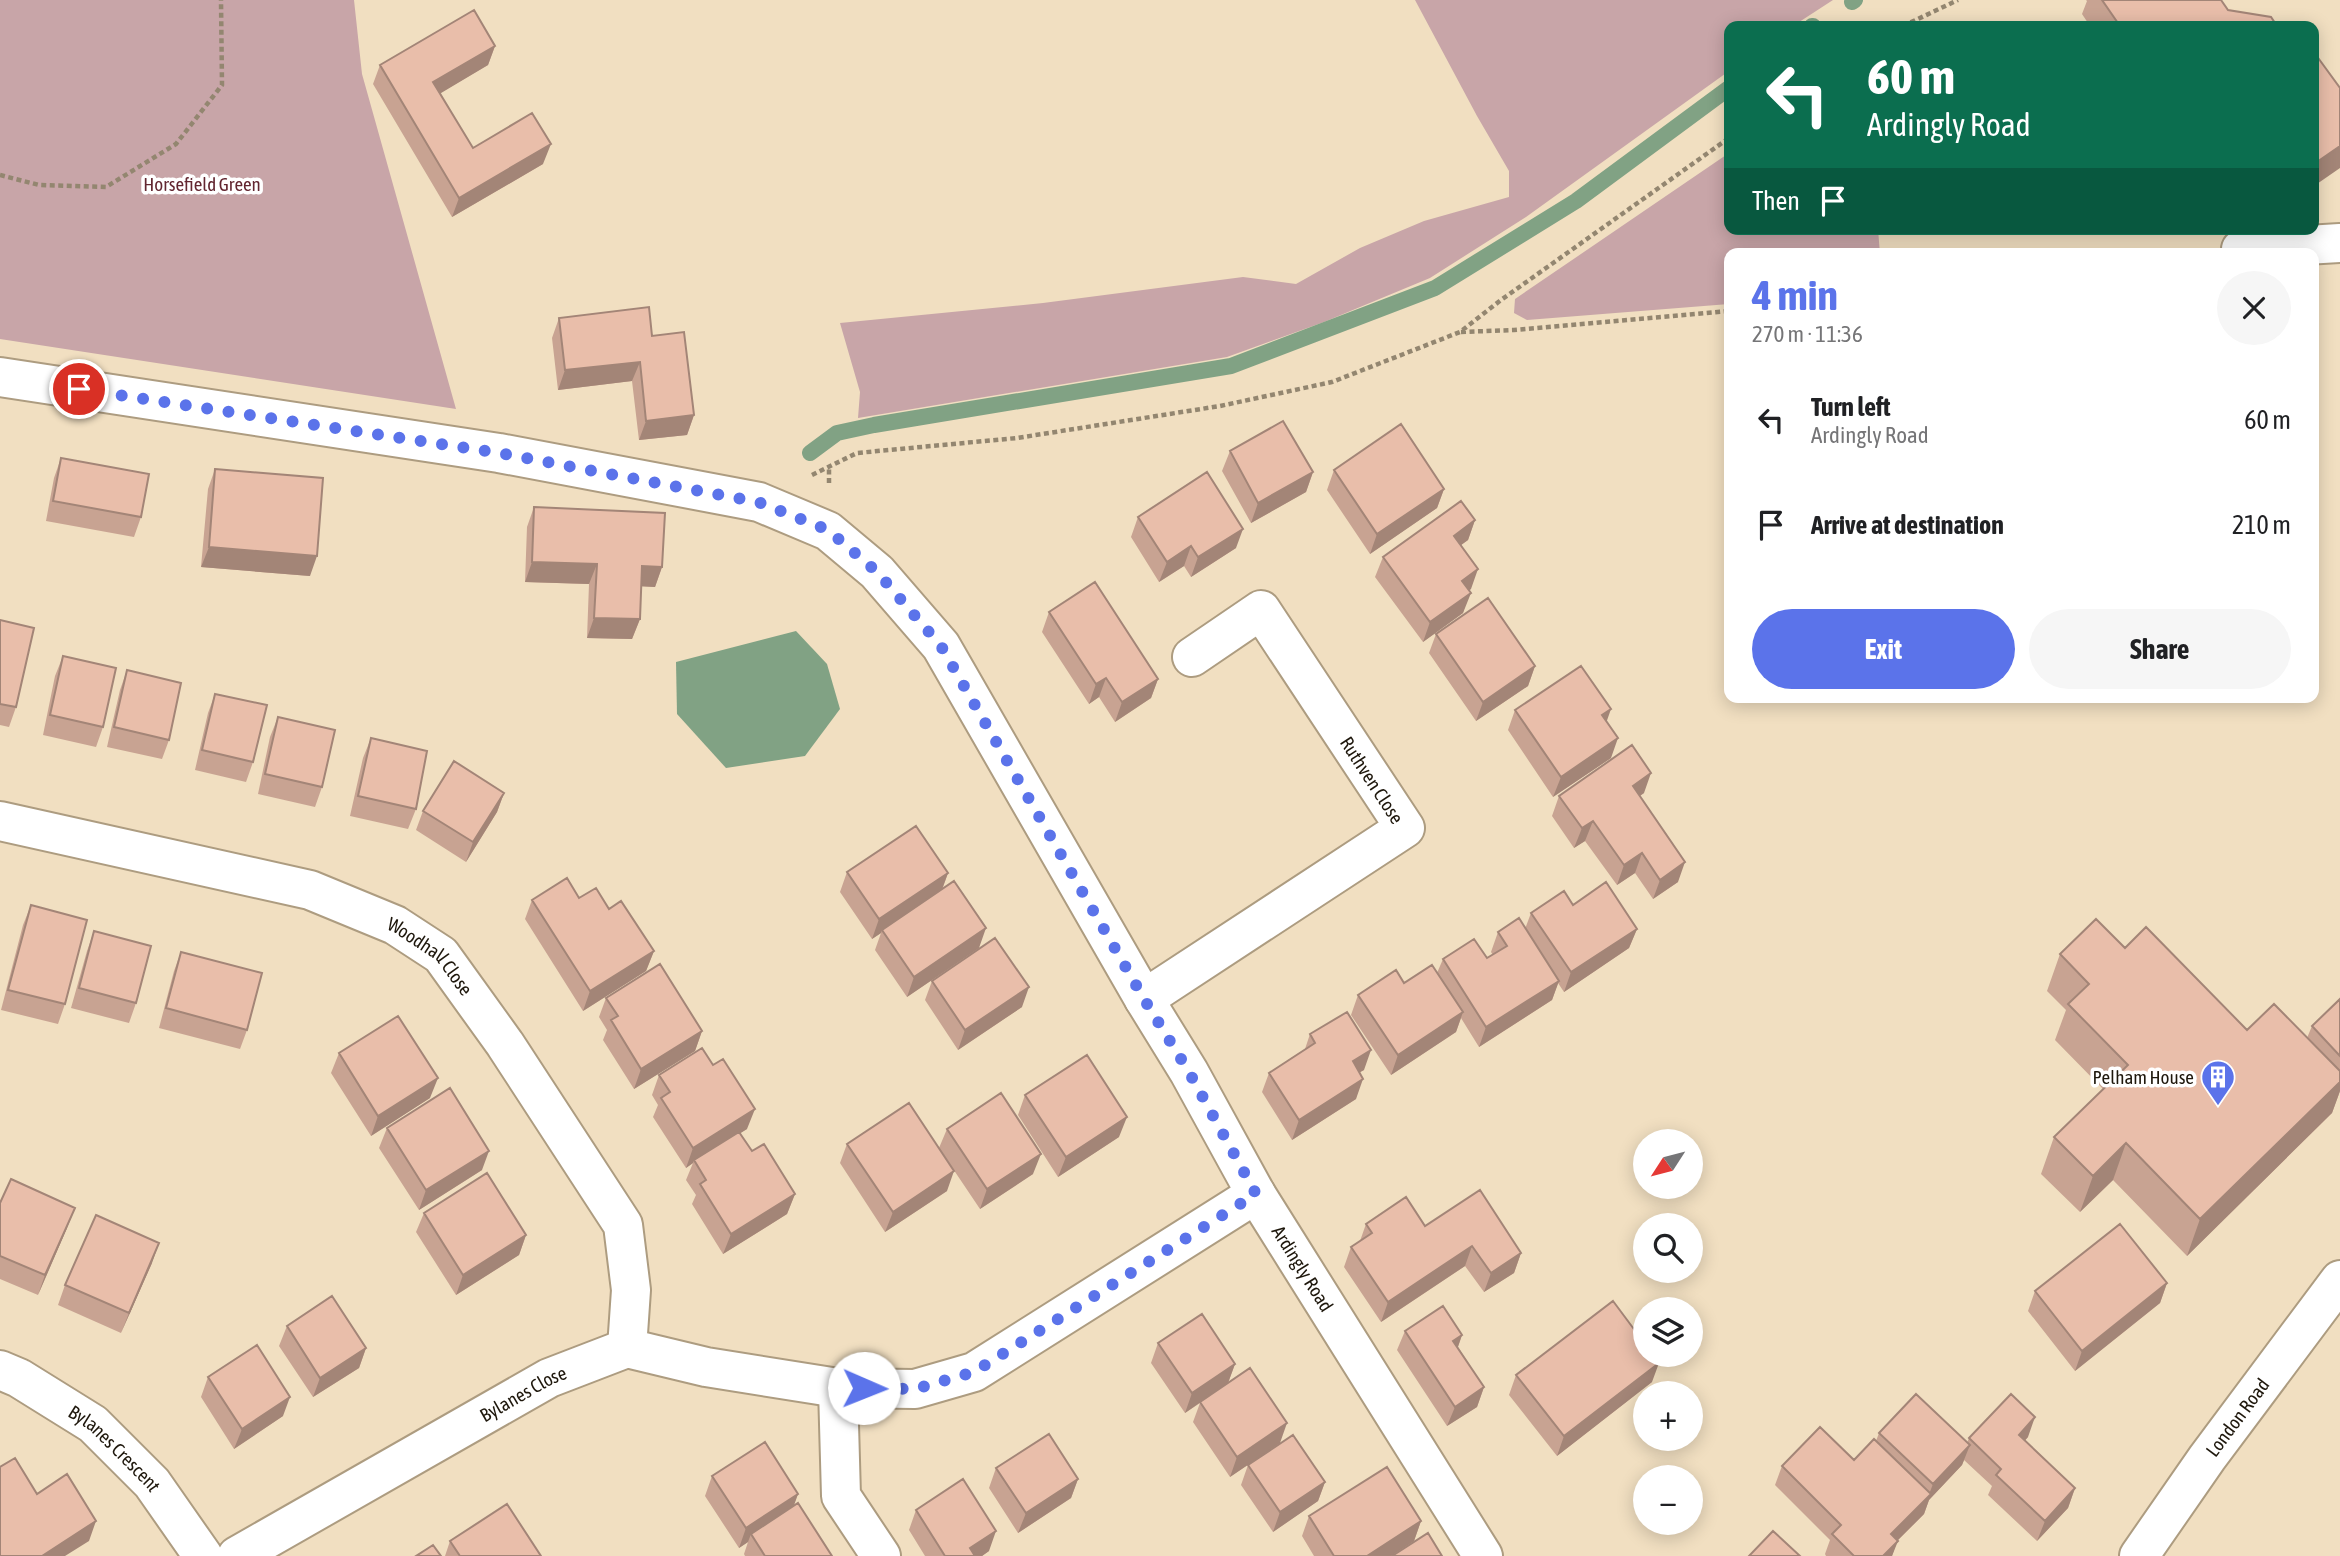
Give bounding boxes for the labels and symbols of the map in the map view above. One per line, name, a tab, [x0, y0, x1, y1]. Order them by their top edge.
park label: Horsefield Green	[143, 173, 261, 195]
pin	[49, 359, 109, 419]
street label: Ruthven Close	[1336, 732, 1408, 828]
street label: Woodhall Close	[385, 912, 477, 999]
building icon: Pelham House	[2199, 1058, 2237, 1107]
place label: Pelham House	[2092, 1066, 2194, 1088]
north arrow	[1633, 1129, 1703, 1199]
street label: Ardingly Road	[1268, 1221, 1338, 1316]
position arrow	[827, 1351, 901, 1425]
street label: Bylanes Close	[476, 1361, 569, 1426]
street label: London Road	[2201, 1374, 2274, 1461]
street label: Bylanes Crescent	[65, 1401, 165, 1496]

